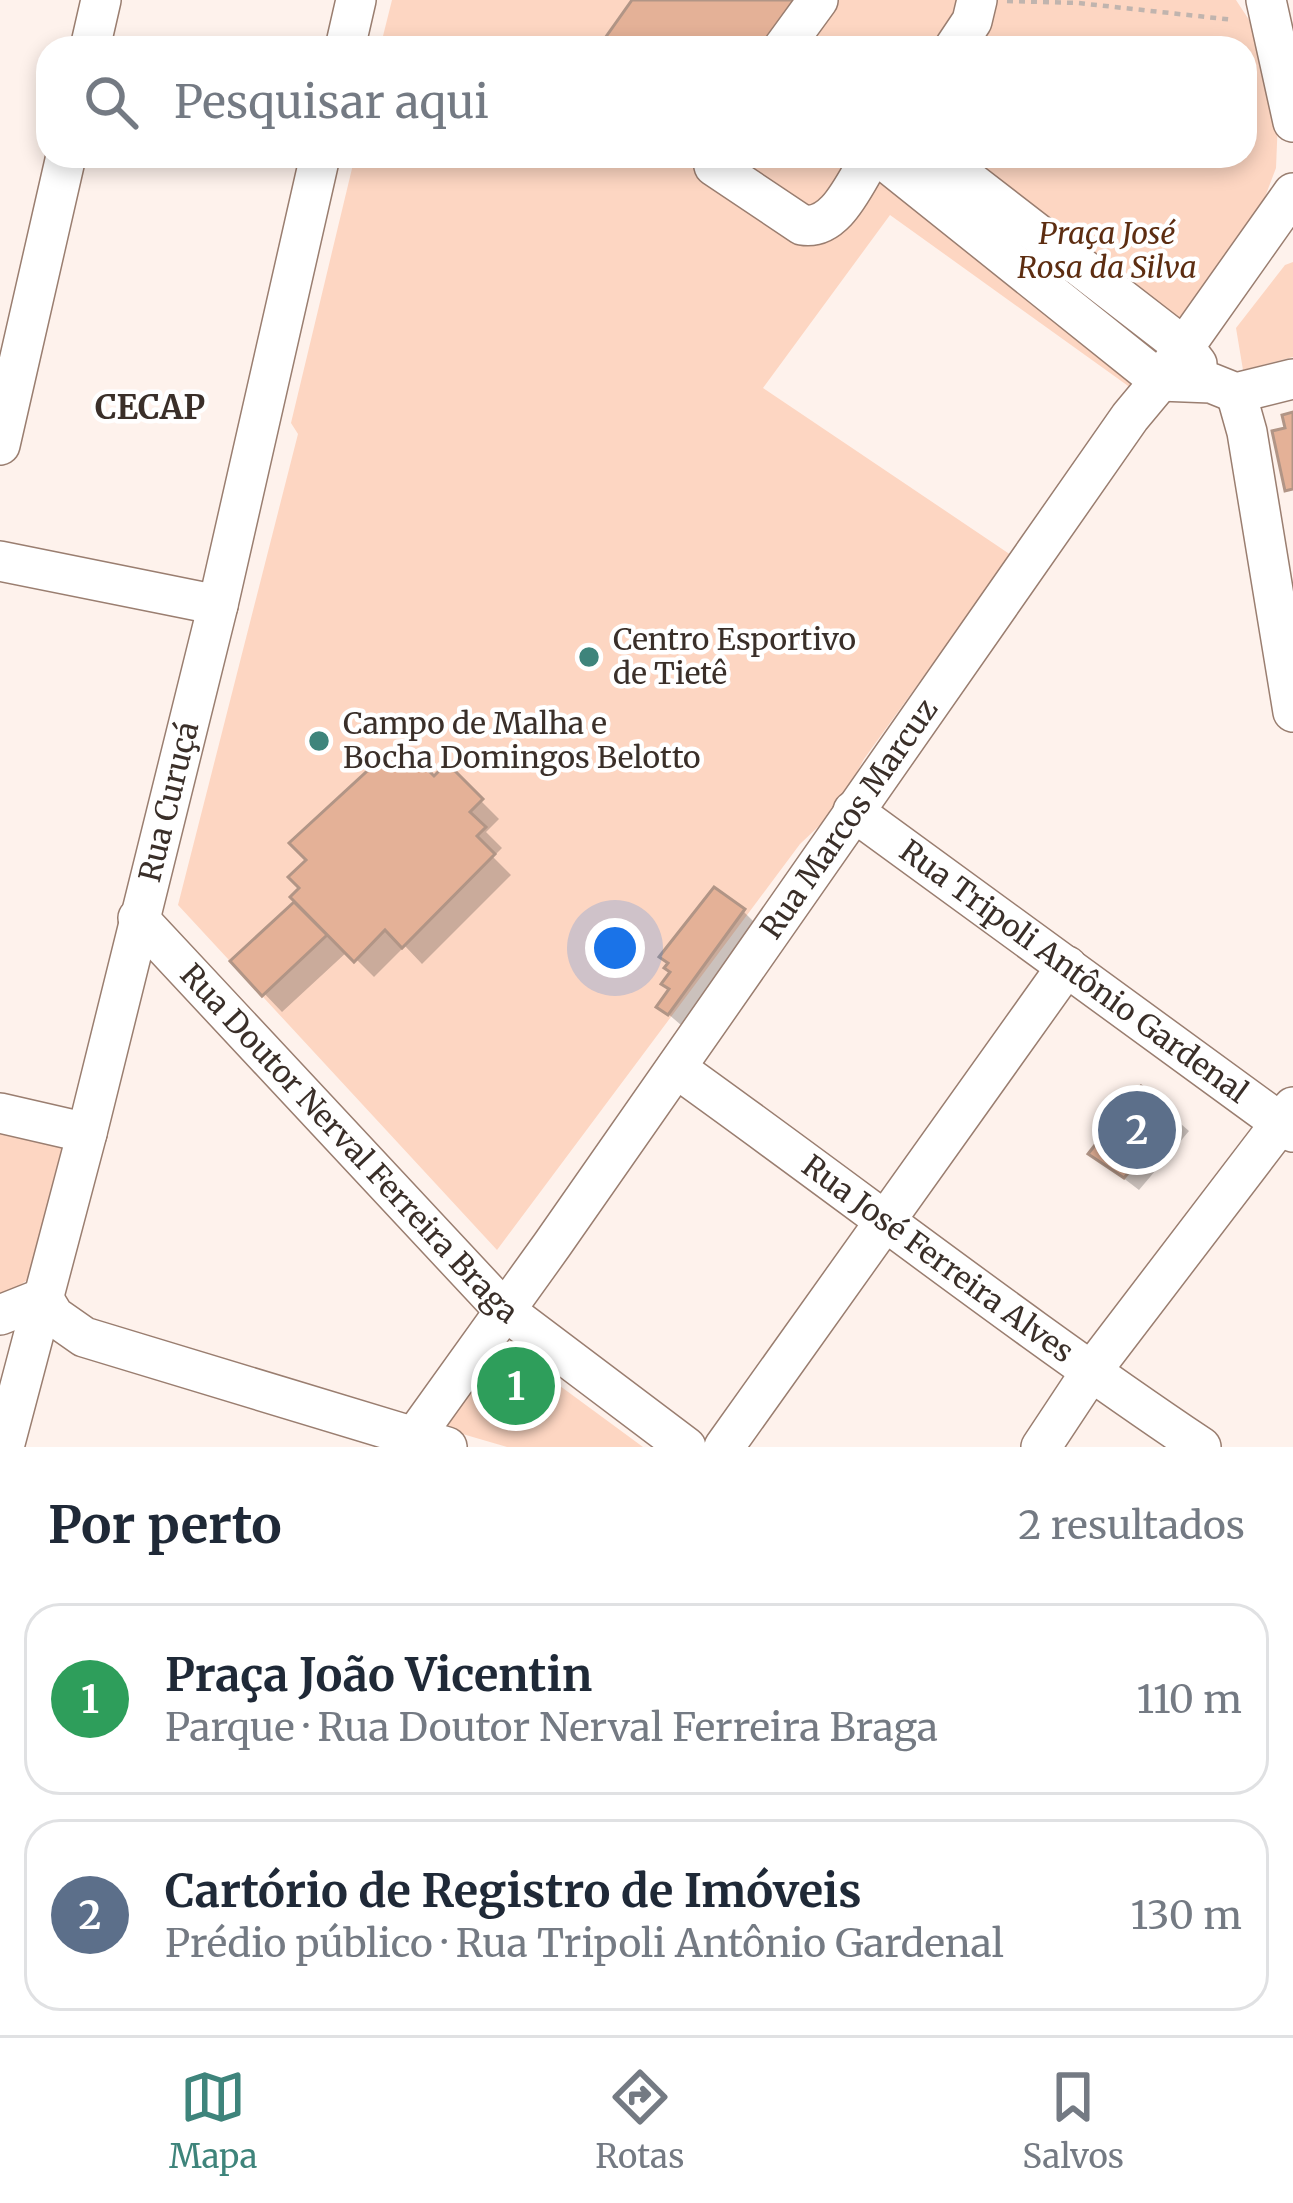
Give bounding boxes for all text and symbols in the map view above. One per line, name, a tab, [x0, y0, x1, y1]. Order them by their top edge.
search box	[36, 36, 1257, 168]
icon: search	[78, 69, 144, 135]
text: Pesquisar aqui	[174, 74, 489, 130]
park label: Praça José Rosa da Silva	[1017, 214, 1197, 286]
district label: CECAP	[95, 387, 205, 428]
place label: Centro Esportivo de Tietê	[613, 620, 856, 692]
marker: Centro Esportivo de Tietê	[576, 644, 602, 670]
street label: Rua Marcos Marcuz	[752, 691, 945, 946]
place label: Campo de Malha e Bocha Domingos Belotto	[343, 704, 700, 776]
street label: Rua Curuçá	[130, 718, 206, 886]
marker: Campo de Malha e Bocha Domingos Belotto	[306, 728, 332, 754]
street label: Rua Tripoli Antônio Gardenal	[892, 831, 1256, 1111]
your location	[585, 918, 645, 978]
street label: Rua Doutor Nerval Ferreira Braga	[173, 956, 525, 1331]
pin: 2	[1098, 1085, 1176, 1175]
street label: Rua José Ferreira Alves	[795, 1146, 1081, 1370]
pin: 1	[477, 1341, 555, 1431]
text: Por perto	[48, 1493, 282, 1557]
text: 2 resultados	[1018, 1501, 1245, 1550]
text: Praça João Vicentin	[165, 1647, 592, 1703]
text: 1	[81, 1675, 99, 1724]
text: 110 m	[1137, 1675, 1242, 1724]
text: Parque · Rua Doutor Nerval Ferreira Braga	[165, 1703, 938, 1752]
text: Cartório de Registro de Imóveis	[165, 1863, 861, 1919]
text: 2	[79, 1891, 101, 1940]
text: 130 m	[1130, 1891, 1242, 1940]
text: Prédio público · Rua Tripoli Antônio Gardenal	[165, 1919, 1004, 1968]
tab: Mapa	[169, 2064, 257, 2177]
tab: Rotas	[595, 2064, 684, 2177]
tab: Salvos	[1022, 2064, 1124, 2177]

